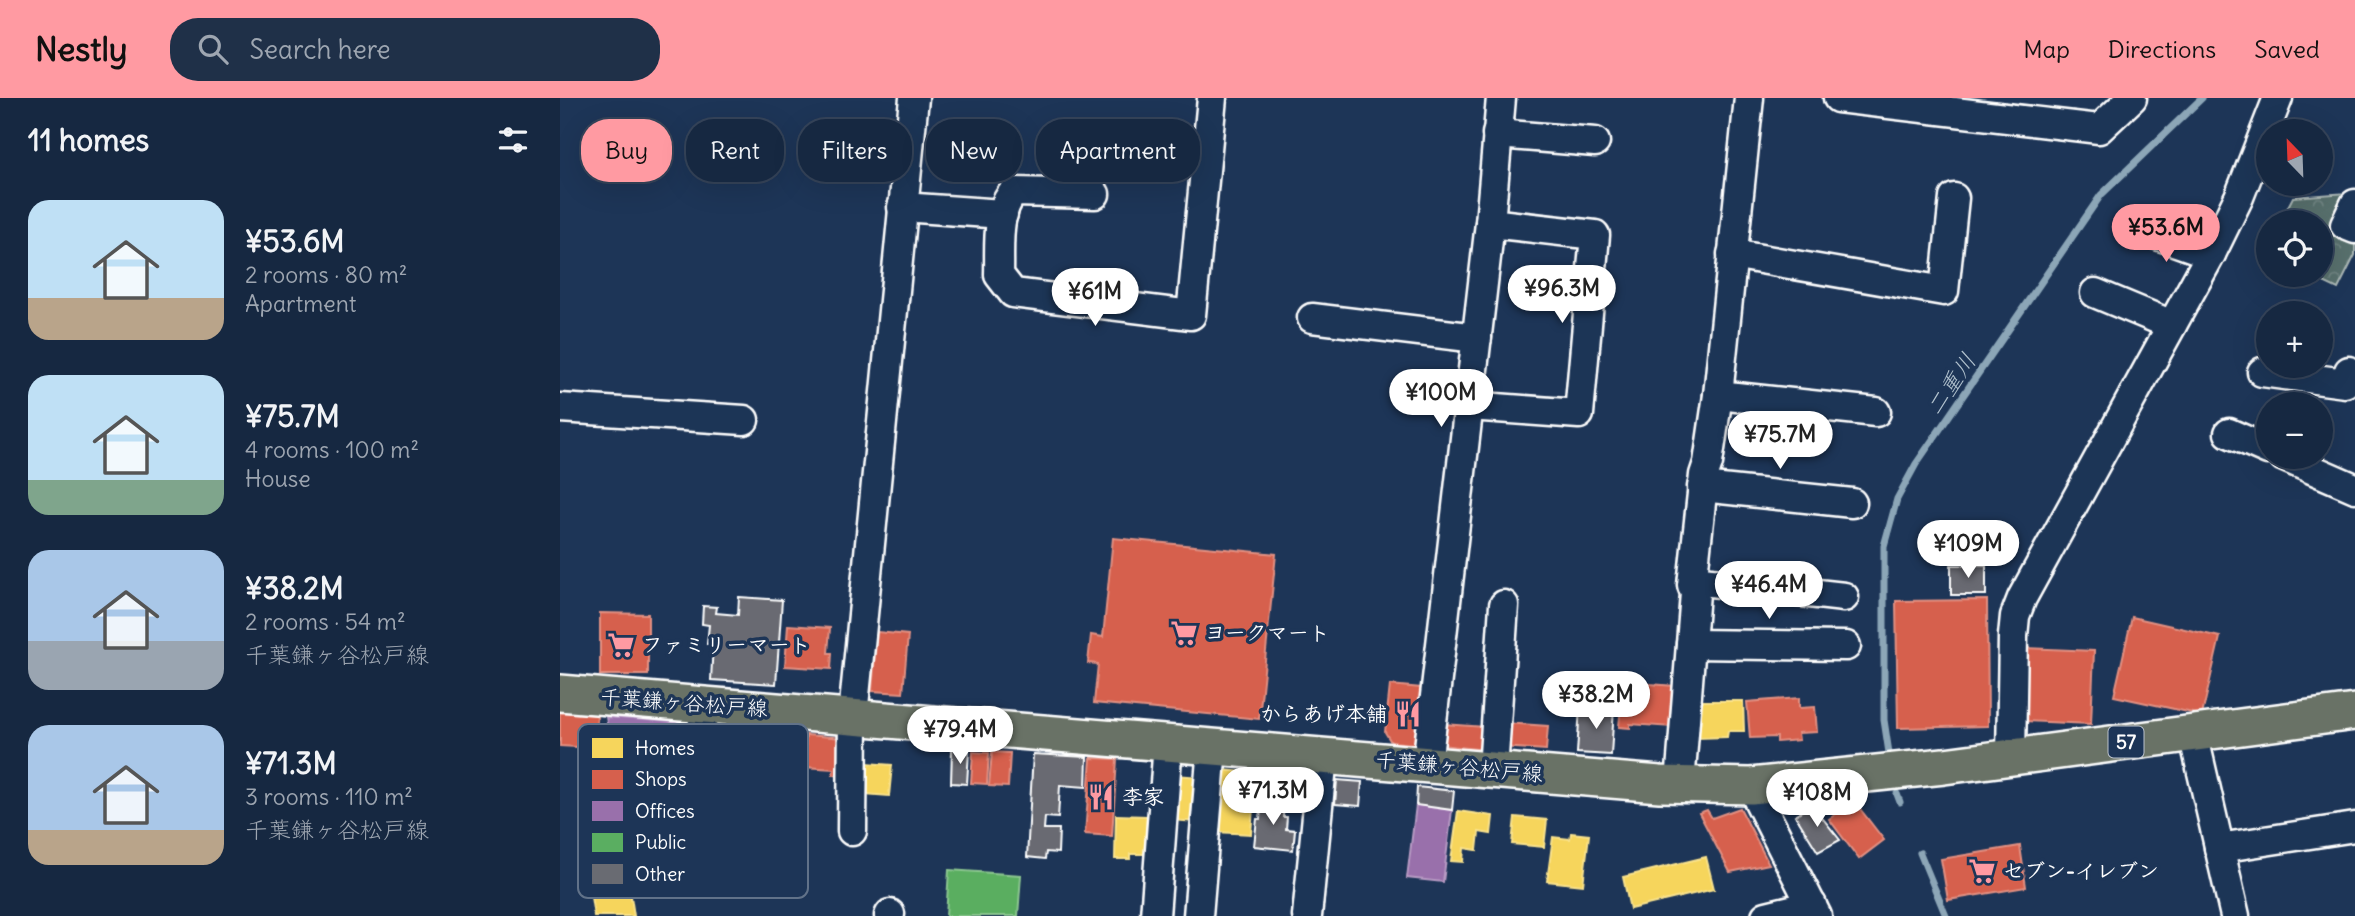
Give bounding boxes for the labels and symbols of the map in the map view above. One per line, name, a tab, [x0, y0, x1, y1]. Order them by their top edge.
north arrow	[2256, 119, 2333, 196]
pin: ¥53.6M	[2109, 204, 2223, 264]
pin: ¥96.3M	[1505, 266, 1619, 325]
pin: ¥61M	[1054, 268, 1136, 328]
water label: 二重川	[1919, 347, 1982, 420]
pin: ¥100M	[1392, 370, 1490, 429]
pin: ¥75.7M	[1723, 412, 1837, 471]
pin: ¥109M	[1919, 520, 2017, 580]
pin: ¥46.4M	[1712, 561, 1826, 621]
supermarket icon: ヨークマート	[1169, 618, 1199, 648]
place label: ヨークマート	[1205, 619, 1330, 646]
supermarket icon: ファミリーマート	[606, 630, 636, 660]
place label: ファミリーマート	[642, 631, 811, 658]
pin: ¥38.2M	[1539, 672, 1653, 731]
street label: 千葉鎌ヶ谷松戸線	[599, 683, 769, 722]
restaurant icon: からあげ本舗	[1393, 699, 1423, 729]
place label: からあげ本舗	[1260, 700, 1387, 727]
pin: ¥79.4M	[903, 706, 1017, 766]
legend	[578, 724, 808, 898]
road number: 57	[2108, 726, 2144, 758]
text: Homes	[635, 736, 695, 760]
street label: 千葉鎌ヶ谷松戸線	[1374, 746, 1544, 787]
text: Shops	[635, 767, 687, 791]
pin: ¥71.3M	[1216, 768, 1330, 827]
pin: ¥108M	[1768, 770, 1866, 829]
restaurant icon: 李家	[1086, 782, 1116, 812]
place label: 李家	[1122, 783, 1164, 810]
text: Offices	[635, 799, 695, 823]
text: Public	[635, 830, 686, 854]
supermarket icon: セブン-イレブン	[1967, 856, 1997, 886]
place label: セブン-イレブン	[2003, 857, 2159, 884]
text: Other	[635, 862, 685, 886]

